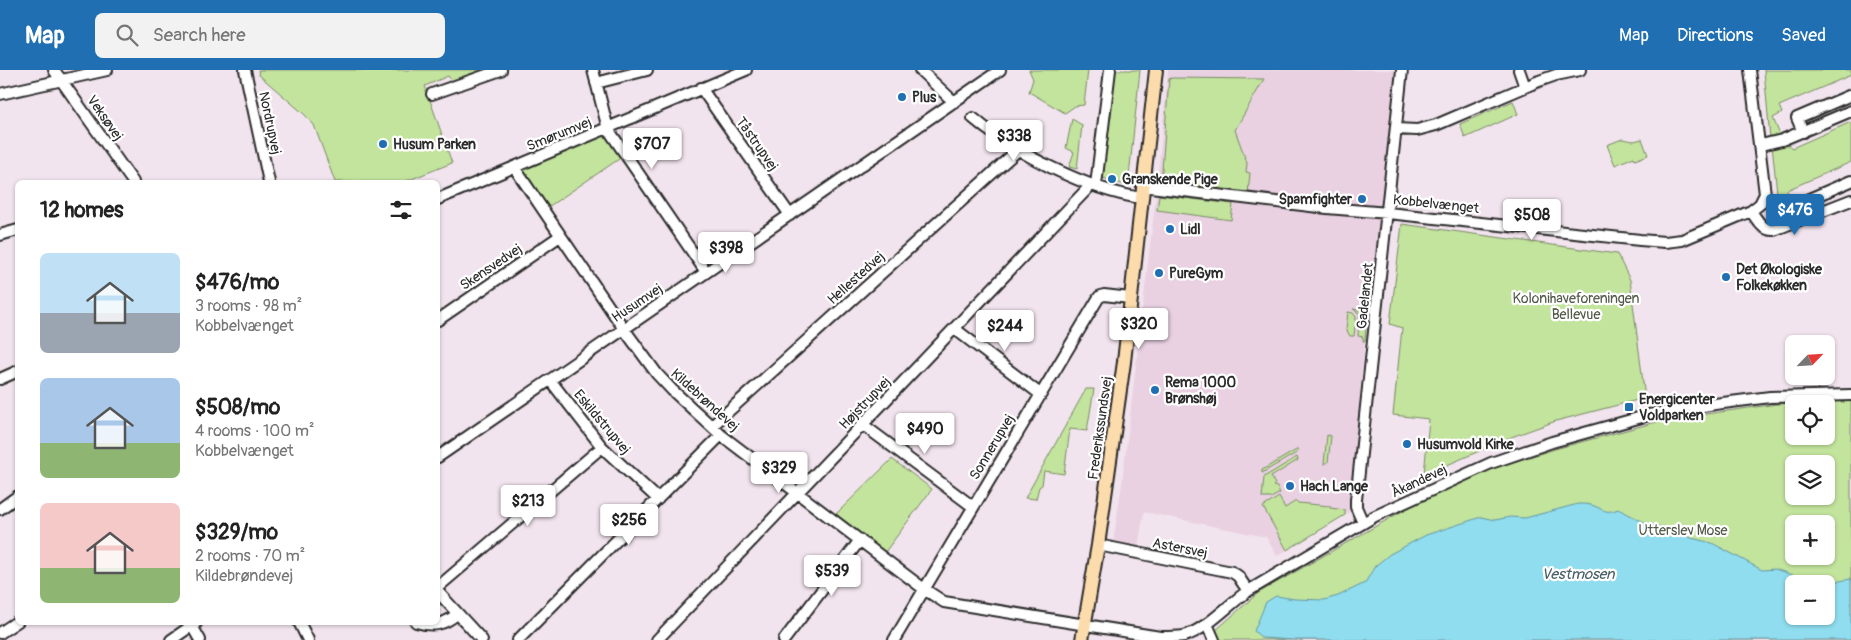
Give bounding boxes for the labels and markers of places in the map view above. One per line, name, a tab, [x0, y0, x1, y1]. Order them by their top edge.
place label: Plus	[912, 89, 937, 106]
marker: Plus	[896, 91, 908, 103]
pin: $338	[984, 119, 1044, 162]
pin: $707	[622, 128, 682, 170]
place label: Husum Parken	[393, 136, 476, 153]
marker: Husum Parken	[377, 138, 389, 150]
place label: Granskende Pige	[1122, 171, 1219, 188]
marker: Granskende Pige	[1106, 173, 1118, 185]
place label: Spamfighter	[1279, 191, 1353, 208]
marker: Spamfighter	[1356, 193, 1368, 205]
pin: $476	[1765, 194, 1825, 236]
pin: $508	[1502, 198, 1562, 241]
place label: Lidl	[1180, 221, 1201, 238]
marker: Lidl	[1164, 223, 1176, 235]
pin: $398	[696, 232, 756, 274]
place label: Det Økologiske Folkekøkken	[1736, 261, 1823, 294]
place label: PureGym	[1169, 265, 1224, 282]
marker: PureGym	[1153, 267, 1165, 279]
marker: Det Økologiske Folkekøkken	[1720, 271, 1732, 283]
pin: $320	[1109, 308, 1169, 350]
pin: $244	[975, 310, 1035, 352]
place label: Rema 1000 Brønshøj	[1165, 374, 1236, 407]
marker: Rema 1000 Brønshøj	[1149, 384, 1161, 396]
place label: Energicenter Voldparken	[1639, 391, 1716, 424]
marker: Energicenter Voldparken	[1623, 401, 1635, 413]
pin: $490	[895, 412, 955, 455]
place label: Husumvold Kirke	[1417, 436, 1515, 453]
marker: Husumvold Kirke	[1401, 438, 1413, 450]
pin: $329	[749, 452, 809, 494]
place label: Hach Lange	[1300, 478, 1369, 495]
marker: Hach Lange	[1284, 480, 1296, 492]
pin: $213	[498, 484, 558, 527]
pin: $256	[599, 504, 659, 546]
pin: $539	[802, 554, 862, 597]

